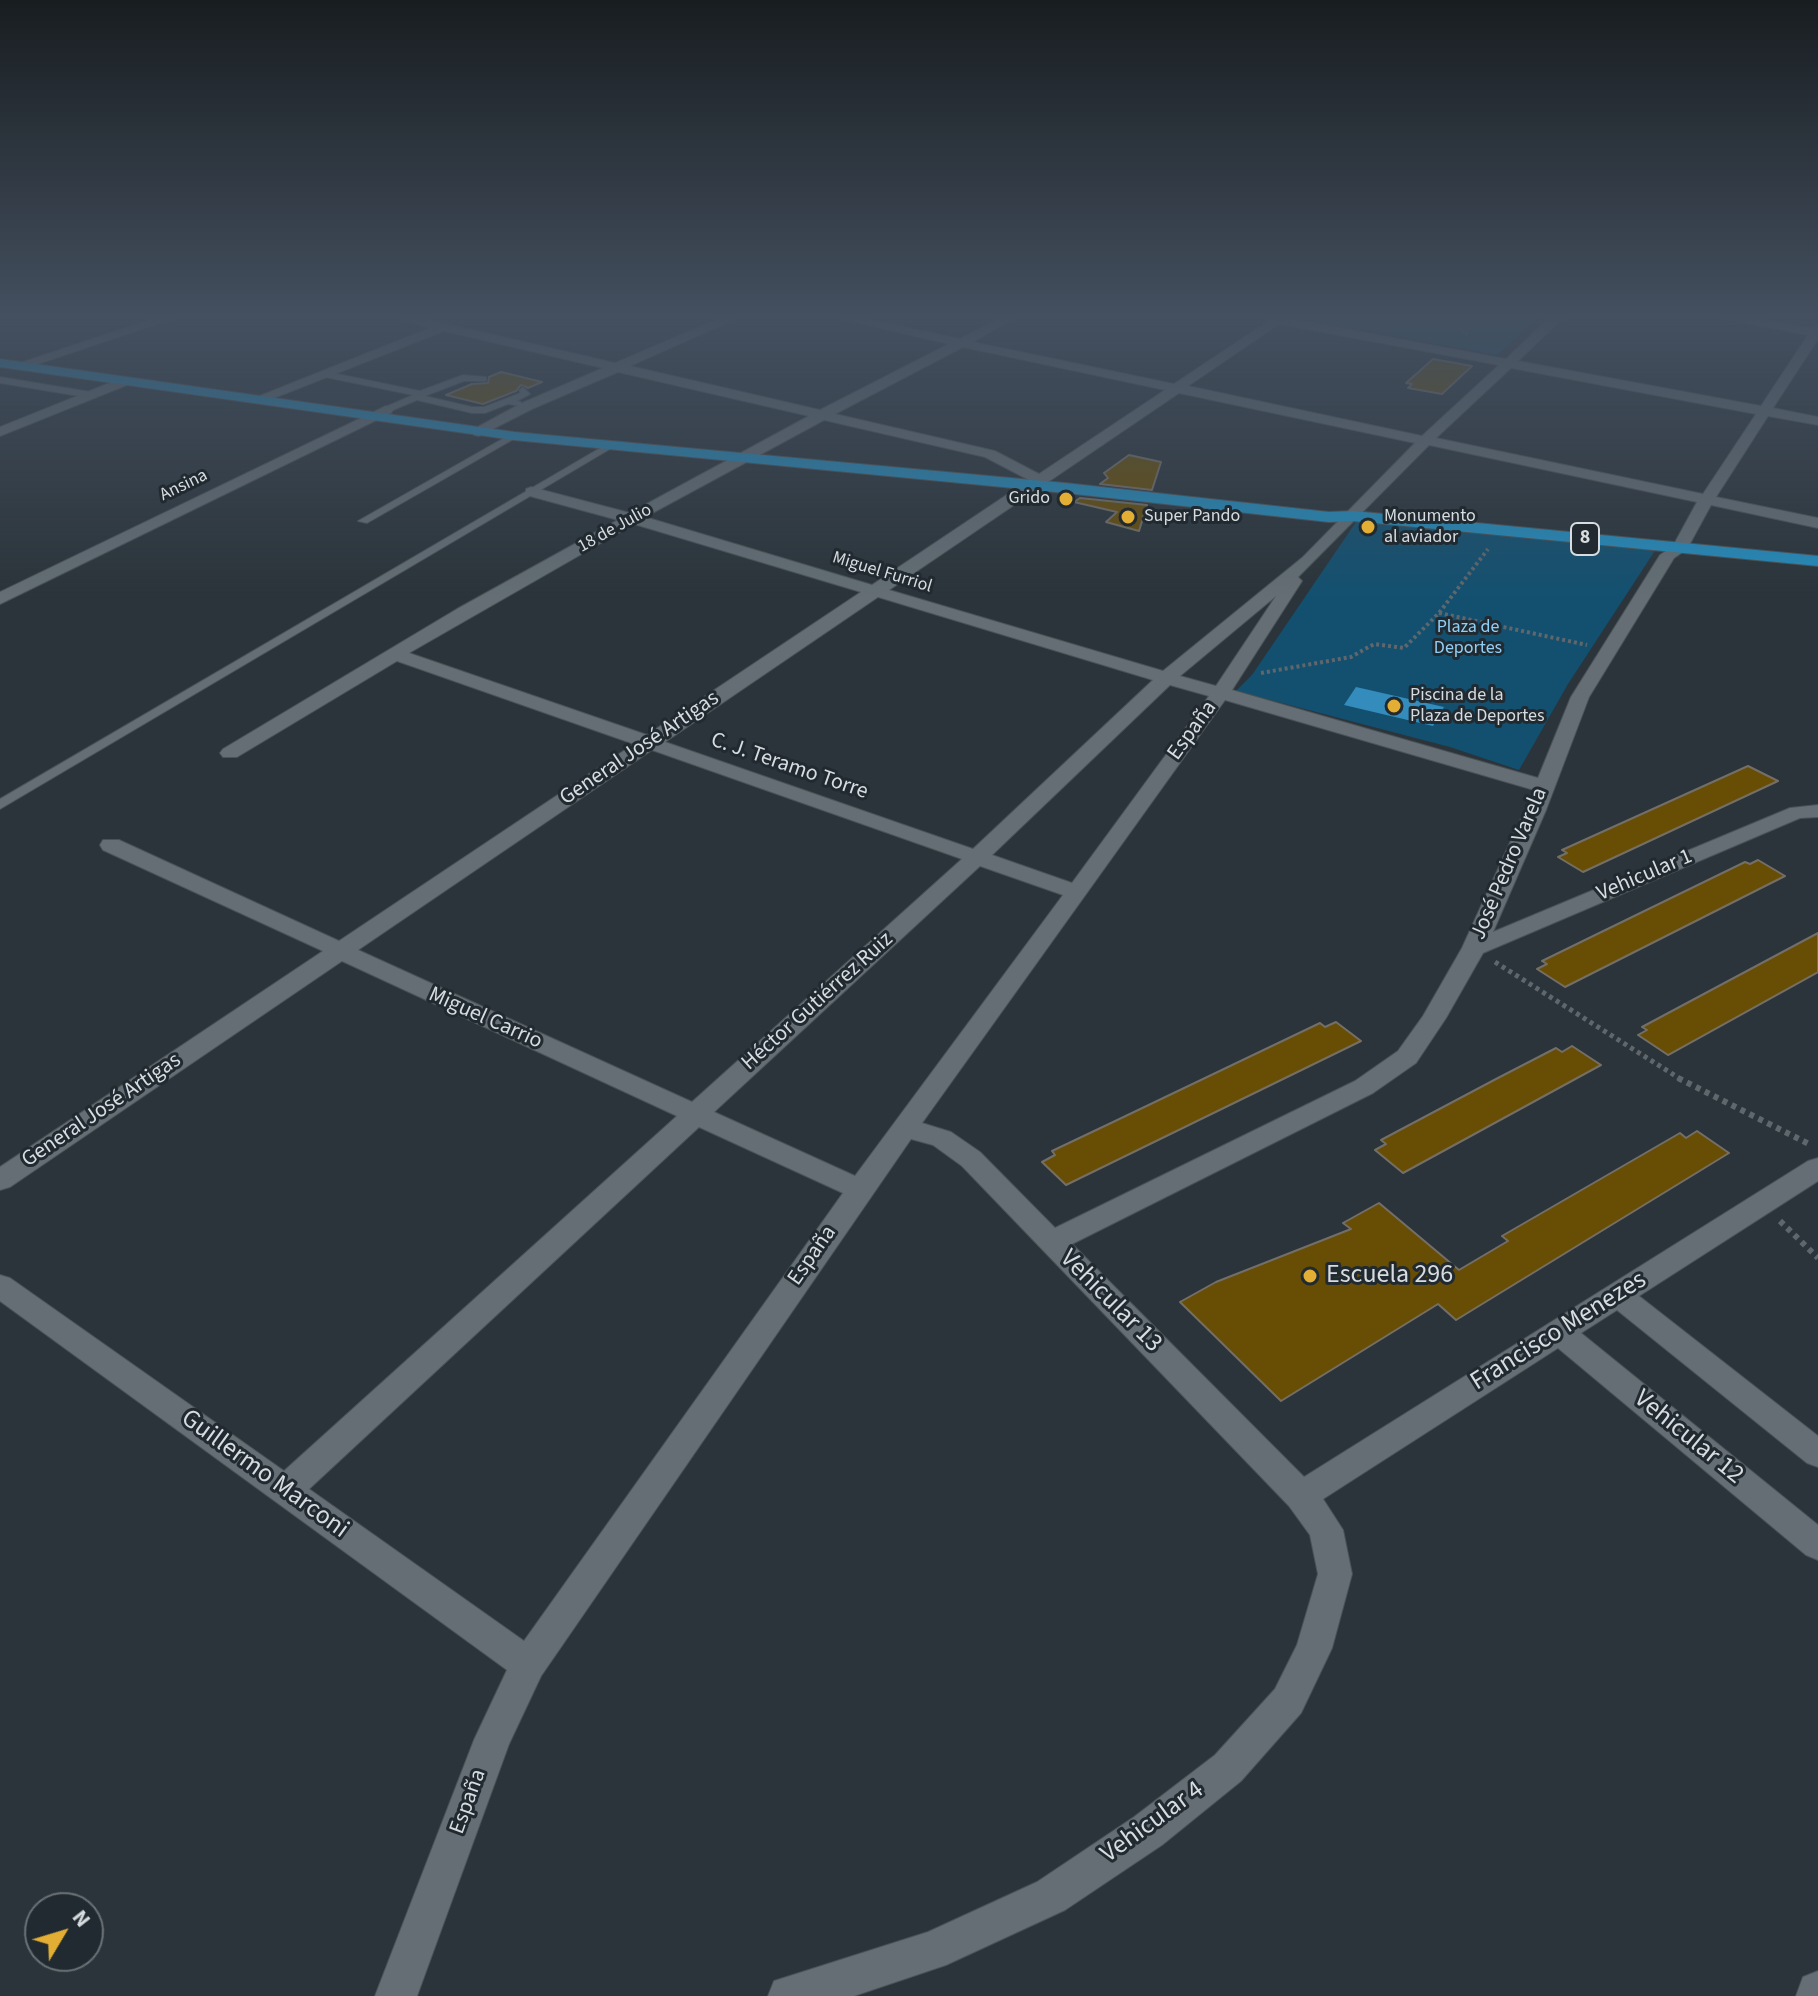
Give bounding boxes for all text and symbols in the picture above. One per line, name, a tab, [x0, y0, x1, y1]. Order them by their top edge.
street label: Ansina	[157, 465, 211, 507]
place label: Grido	[1008, 488, 1050, 510]
marker: Grido	[1057, 490, 1075, 508]
street label: 18 de Julio	[574, 500, 656, 558]
place label: Super Pando	[1144, 506, 1240, 528]
place label: Monumento al aviador	[1384, 506, 1476, 548]
marker: Super Pando	[1119, 508, 1137, 526]
marker: Monumento al aviador	[1359, 518, 1377, 536]
road number: 8	[1571, 523, 1599, 555]
street label: Miguel Furriol	[830, 548, 934, 598]
park label: Plaza de Deportes	[1434, 617, 1502, 660]
place label: Piscina de la Plaza de Deportes	[1410, 685, 1545, 728]
street label: General José Artigas	[555, 686, 725, 812]
street label: España	[1163, 696, 1223, 766]
marker: Piscina de la Plaza de Deportes	[1385, 697, 1403, 715]
street label: C. J. Teramo Torre	[707, 728, 871, 806]
street label: José Pedro Varela	[1466, 784, 1554, 944]
street label: Vehicular 1	[1593, 844, 1697, 908]
street label: Héctor Gutiérrez Ruiz	[737, 927, 899, 1077]
street label: Miguel Carrio	[424, 982, 546, 1056]
street label: General José Artigas	[17, 1048, 187, 1174]
street label: España	[783, 1221, 843, 1291]
street label: Vehicular 13	[1052, 1244, 1168, 1360]
place label: Escuela 296	[1326, 1260, 1453, 1292]
street label: Francisco Menezes	[1465, 1265, 1653, 1399]
marker: Escuela 296	[1301, 1267, 1319, 1285]
street label: Vehicular 12	[1627, 1384, 1749, 1492]
street label: Guillermo Marconi	[174, 1404, 354, 1546]
street label: España	[445, 1766, 493, 1838]
street label: Vehicular 4	[1096, 1775, 1210, 1871]
north arrow	[24, 1892, 104, 1972]
text: N	[64, 1903, 98, 1934]

